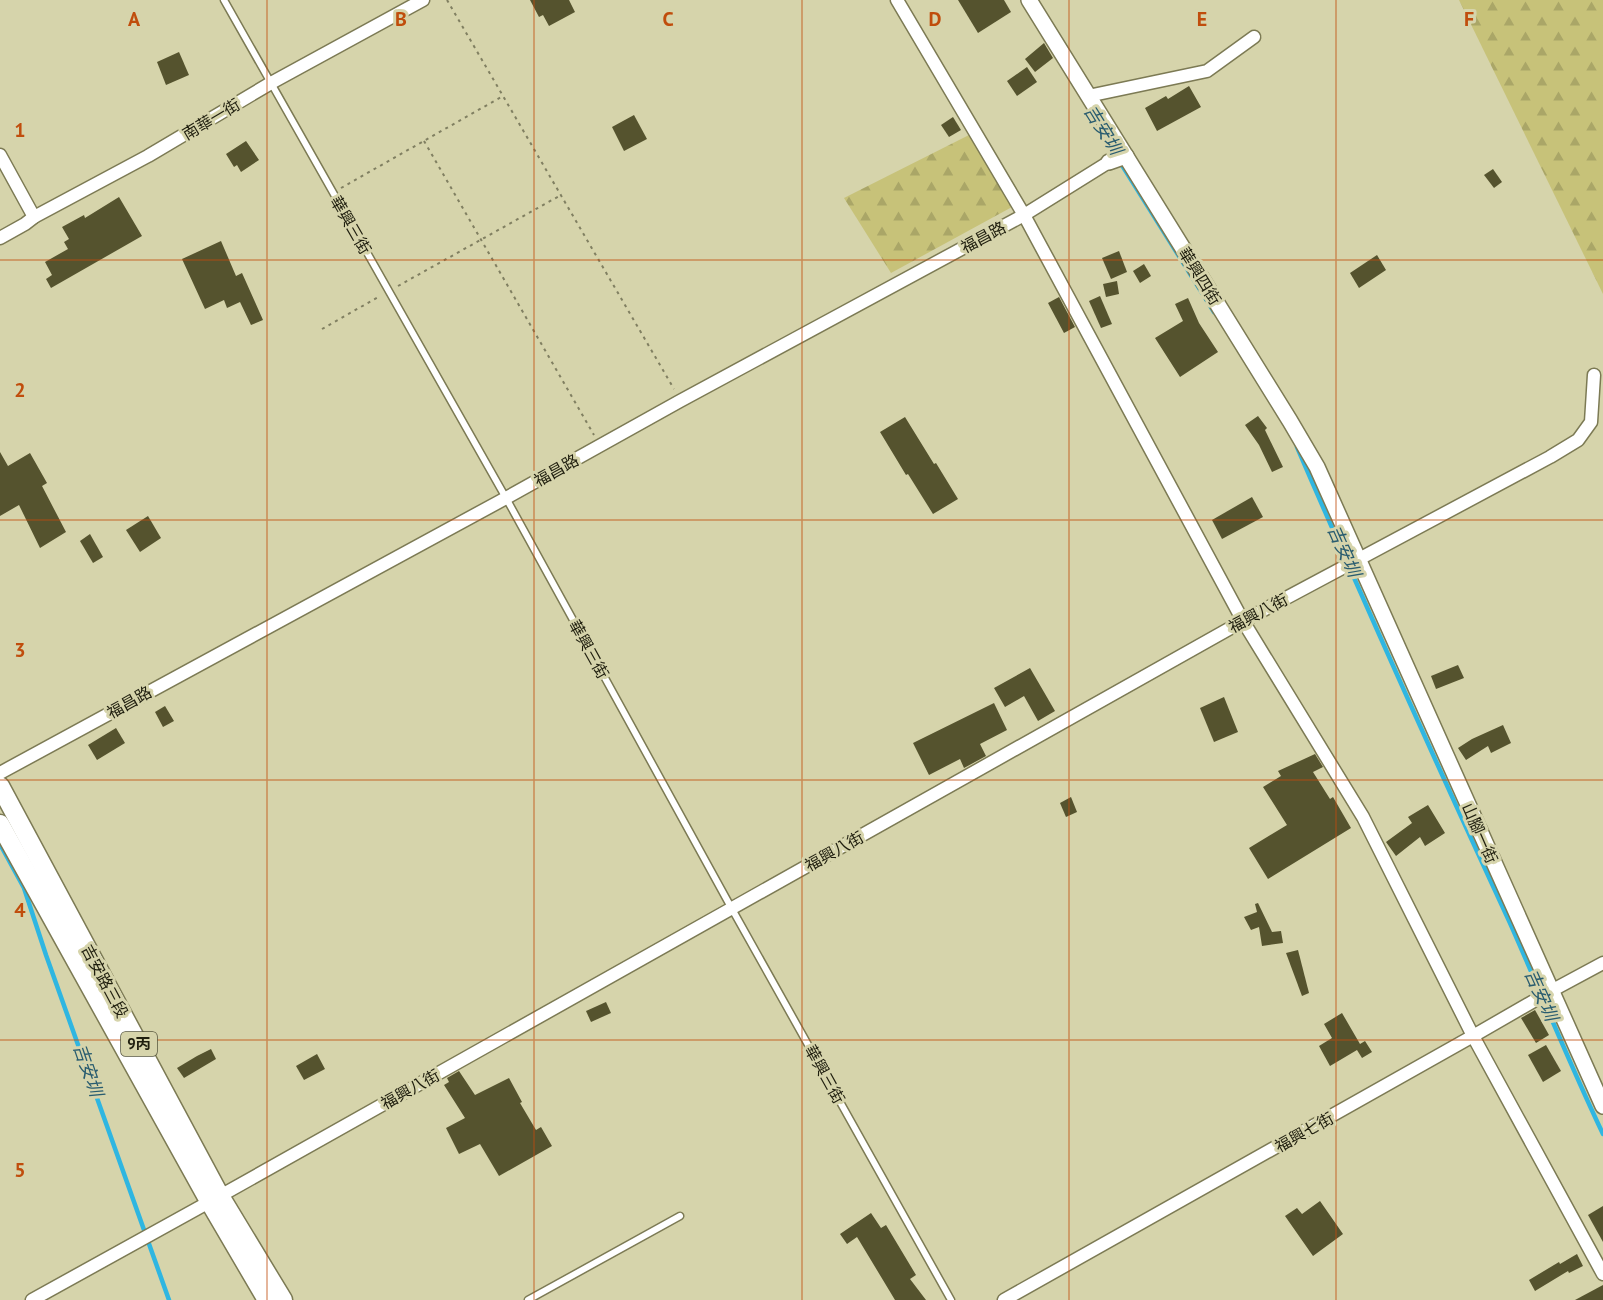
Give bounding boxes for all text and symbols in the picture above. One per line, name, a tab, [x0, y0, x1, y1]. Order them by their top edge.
text: A	[128, 6, 141, 32]
text: B	[395, 6, 407, 32]
text: C	[662, 6, 674, 32]
text: D	[929, 6, 942, 32]
text: E	[1197, 6, 1207, 32]
text: F	[1464, 6, 1474, 32]
street label: 南華一街	[178, 94, 244, 144]
water label: 吉安圳	[1079, 101, 1129, 161]
text: 1	[14, 117, 26, 143]
street label: 華興三街	[326, 192, 376, 258]
street label: 福昌路	[957, 217, 1009, 257]
street label: 華興四街	[1175, 244, 1225, 308]
text: 2	[14, 377, 26, 403]
street label: 福昌路	[530, 450, 582, 490]
water label: 吉安圳	[1323, 521, 1367, 583]
street label: 福興八街	[1225, 589, 1291, 637]
street label: 華興三街	[565, 616, 613, 682]
text: 3	[14, 637, 26, 663]
street label: 福昌路	[103, 682, 155, 722]
street label: 山腳一街	[1458, 800, 1502, 866]
street label: 福興八街	[801, 827, 867, 875]
text: 4	[14, 897, 26, 923]
street label: 吉安路三段	[77, 941, 133, 1021]
water label: 吉安圳	[1520, 965, 1564, 1027]
road number: 9丙	[121, 1032, 157, 1056]
water label: 吉安圳	[69, 1041, 109, 1102]
street label: 華興三街	[801, 1041, 849, 1107]
street label: 福興八街	[377, 1065, 443, 1113]
street label: 福興七街	[1271, 1108, 1337, 1156]
text: 5	[14, 1157, 26, 1183]

